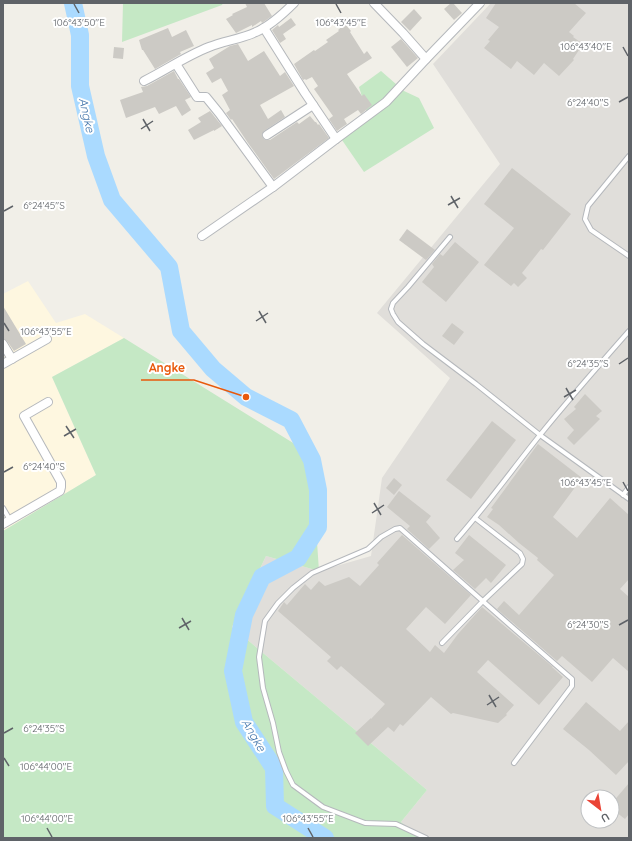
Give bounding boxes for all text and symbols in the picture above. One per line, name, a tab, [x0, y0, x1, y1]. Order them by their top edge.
text: 106°43'50"E	[53, 16, 105, 29]
text: 106°43'45"E	[315, 16, 367, 29]
text: 106°43'40"E	[560, 40, 612, 53]
water label: Angke	[76, 96, 99, 135]
text: 6°24'40"S	[567, 96, 609, 109]
text: 6°24'45"S	[23, 199, 65, 212]
text: 106°43'55"E	[20, 325, 72, 338]
callout: Angke	[141, 356, 194, 380]
text: 6°24'35"S	[567, 357, 609, 370]
text: Angke	[149, 360, 185, 375]
text: 6°24'40"S	[23, 460, 65, 473]
text: 106°43'45"E	[560, 476, 612, 489]
text: 6°24'30"S	[567, 618, 609, 631]
water label: Angke	[239, 716, 270, 755]
text: 6°24'35"S	[23, 722, 65, 735]
text: 106°44'00"E	[20, 760, 72, 773]
north arrow	[580, 789, 620, 829]
text: U	[598, 810, 612, 826]
text: 106°44'00"E	[21, 812, 73, 825]
text: 106°43'55"E	[282, 812, 334, 825]

